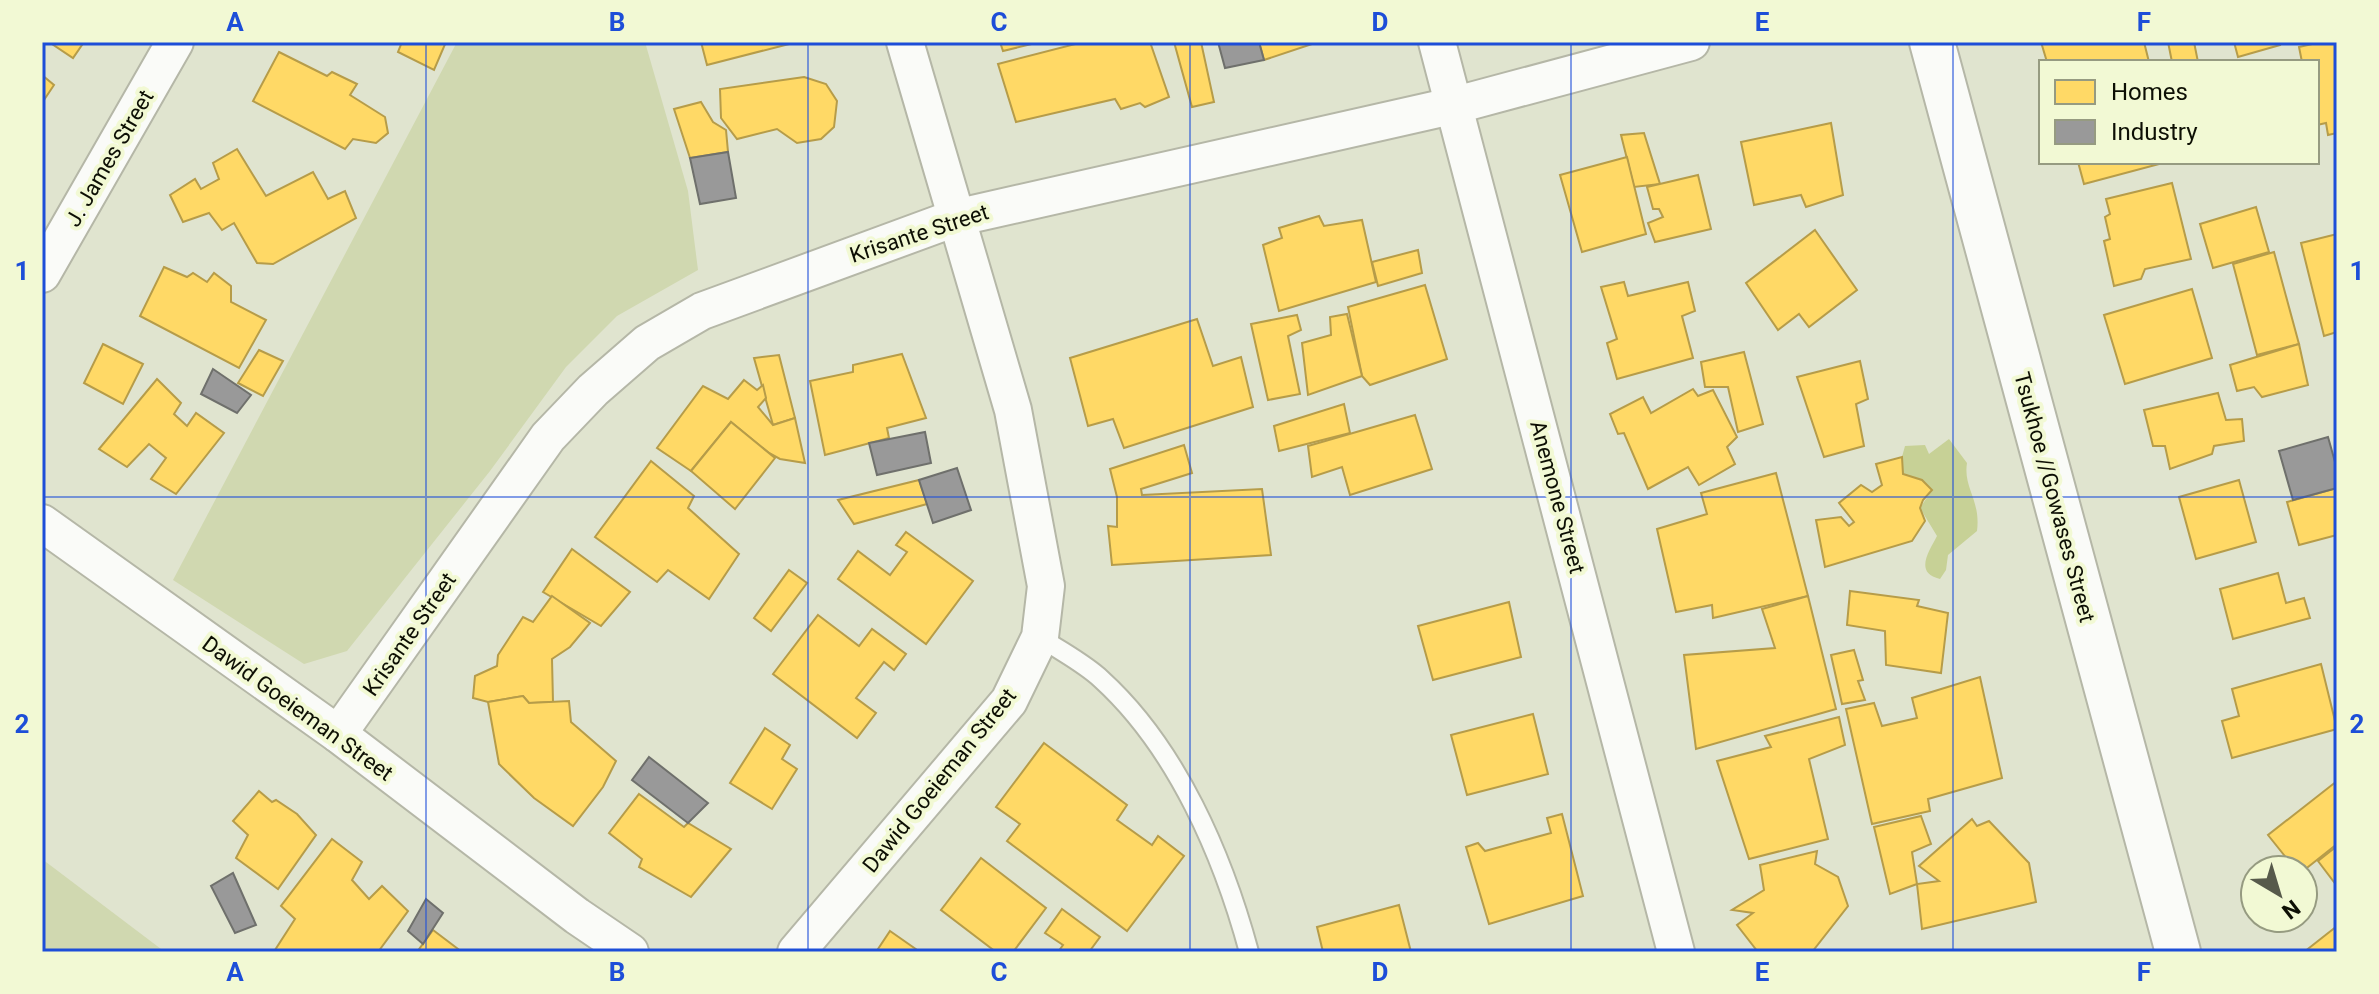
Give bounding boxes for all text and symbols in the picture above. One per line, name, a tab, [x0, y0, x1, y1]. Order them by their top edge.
text: A	[226, 7, 244, 37]
text: B	[609, 7, 625, 37]
text: C	[990, 7, 1008, 37]
text: D	[1372, 7, 1388, 37]
text: E	[1755, 7, 1770, 37]
text: F	[2137, 7, 2151, 37]
legend	[2039, 60, 2319, 164]
text: Homes	[2111, 78, 2188, 106]
street label: J. James Street	[60, 86, 159, 231]
text: Industry	[2111, 118, 2198, 146]
street label: Krisante Street	[847, 199, 992, 268]
text: 1	[15, 256, 29, 286]
text: 1	[2350, 256, 2364, 286]
street label: Tsukhoe //Gowases Street	[2009, 369, 2100, 625]
street label: Anemone Street	[1525, 418, 1590, 576]
street label: Krisante Street	[358, 568, 461, 701]
street label: Dawid Goeieman Street	[198, 631, 398, 786]
street label: Dawid Goeieman Street	[858, 683, 1021, 877]
text: 2	[15, 709, 29, 739]
text: 2	[2350, 709, 2364, 739]
north arrow	[2239, 854, 2319, 934]
text: N	[2277, 895, 2305, 924]
text: A	[226, 957, 244, 987]
text: B	[609, 957, 625, 987]
text: C	[990, 957, 1008, 987]
text: D	[1372, 957, 1388, 987]
text: E	[1755, 957, 1770, 987]
text: F	[2137, 957, 2151, 987]

